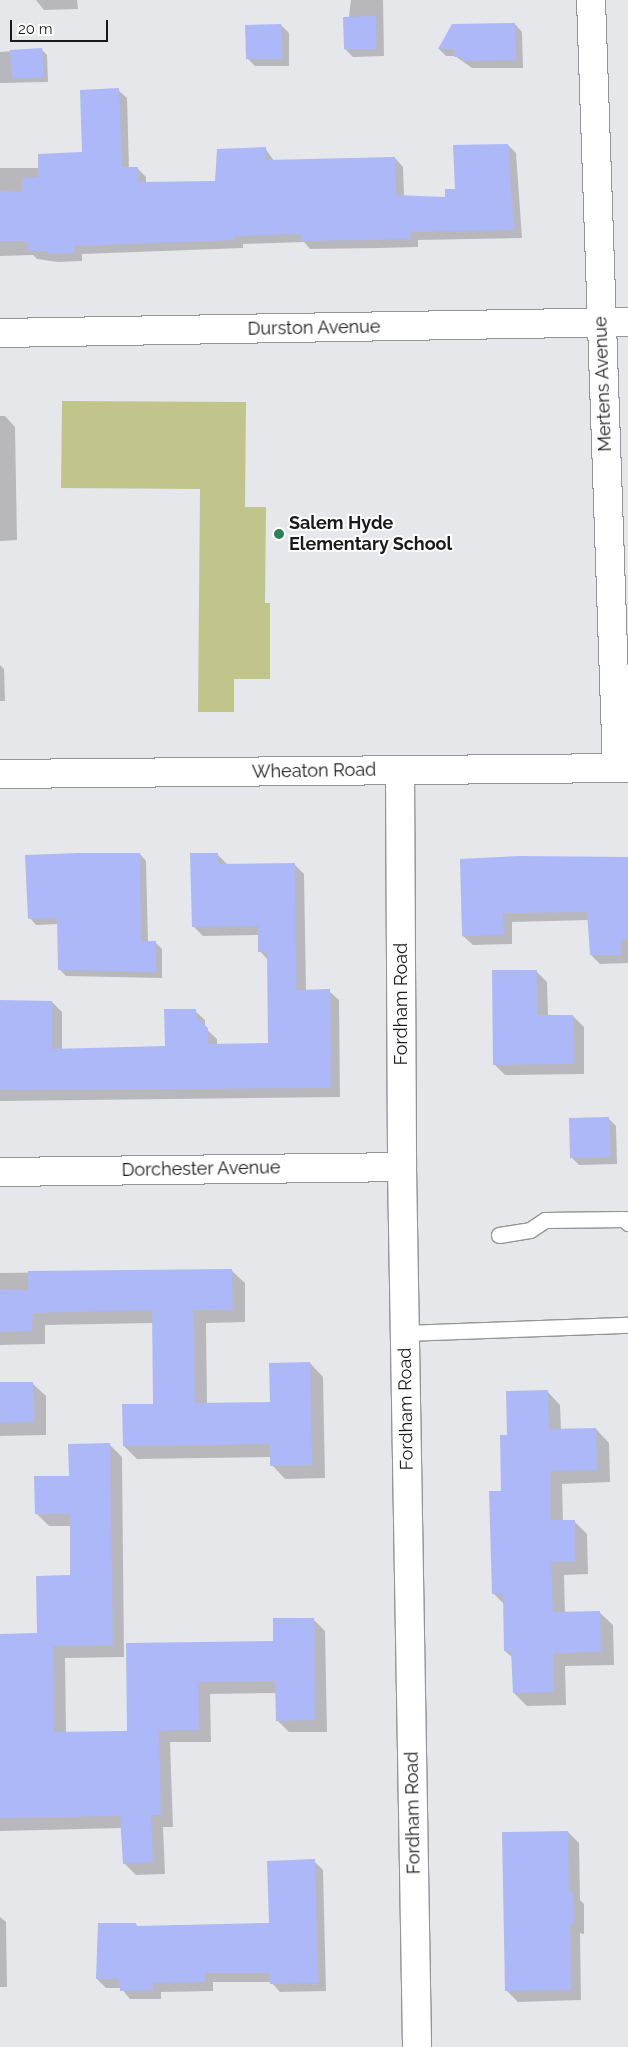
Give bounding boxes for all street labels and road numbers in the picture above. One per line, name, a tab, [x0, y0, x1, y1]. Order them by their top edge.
street label: Durston Avenue	[247, 316, 381, 340]
street label: Mertens Avenue	[590, 316, 616, 452]
street label: Wheaton Road	[252, 759, 376, 783]
street label: Fordham Road	[390, 943, 412, 1065]
street label: Dorchester Avenue	[121, 1157, 281, 1181]
street label: Fordham Road	[394, 1348, 418, 1470]
street label: Fordham Road	[401, 1752, 425, 1874]

